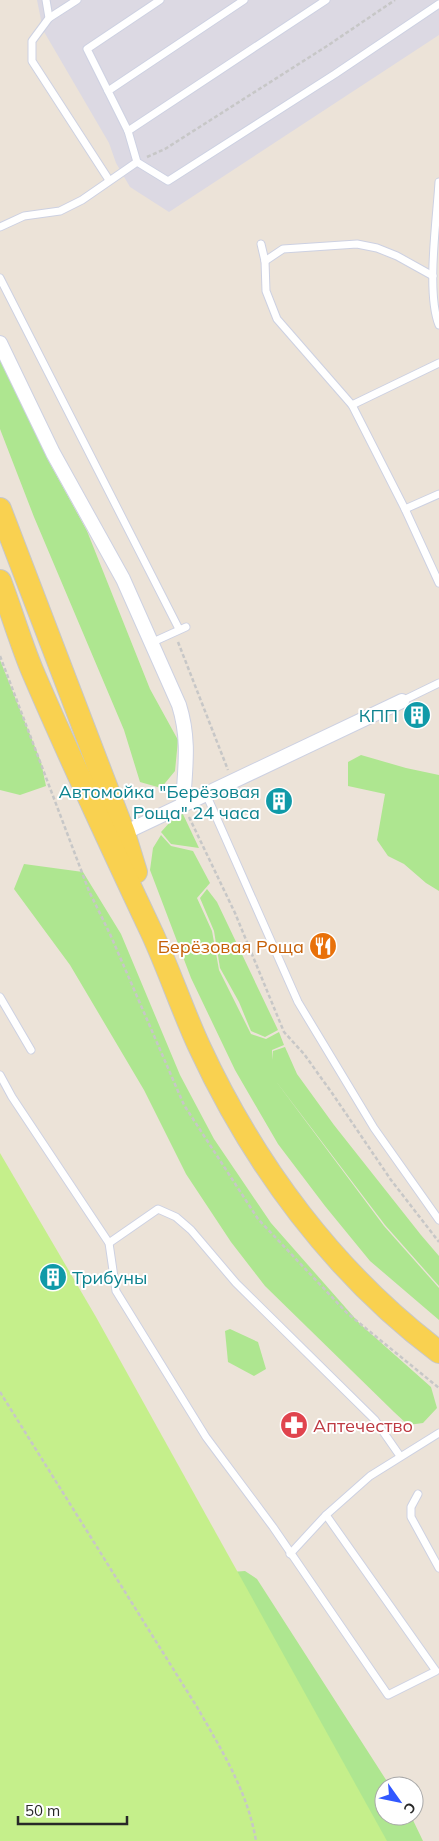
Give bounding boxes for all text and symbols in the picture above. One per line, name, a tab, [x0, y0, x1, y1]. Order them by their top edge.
building icon: КПП	[402, 700, 432, 730]
place label: КПП	[359, 704, 398, 727]
place label: Автомойка "Берёзовая Роща" 24 часа	[59, 780, 260, 824]
building icon: Автомойка "Берёзовая Роща" 24 часа	[264, 786, 294, 816]
restaurant icon: Берёзовая Роща	[308, 931, 338, 961]
place label: Берёзовая Роща	[158, 935, 304, 958]
building icon: Трибуны	[38, 1262, 68, 1292]
place label: Трибуны	[72, 1266, 147, 1289]
pharmacy icon: Аптечество	[279, 1410, 309, 1440]
place label: Аптечество	[313, 1414, 413, 1437]
north arrow	[374, 1776, 424, 1826]
scale bar	[18, 1794, 126, 1826]
text: С	[400, 1799, 420, 1817]
text: 50 m	[25, 1801, 60, 1820]

